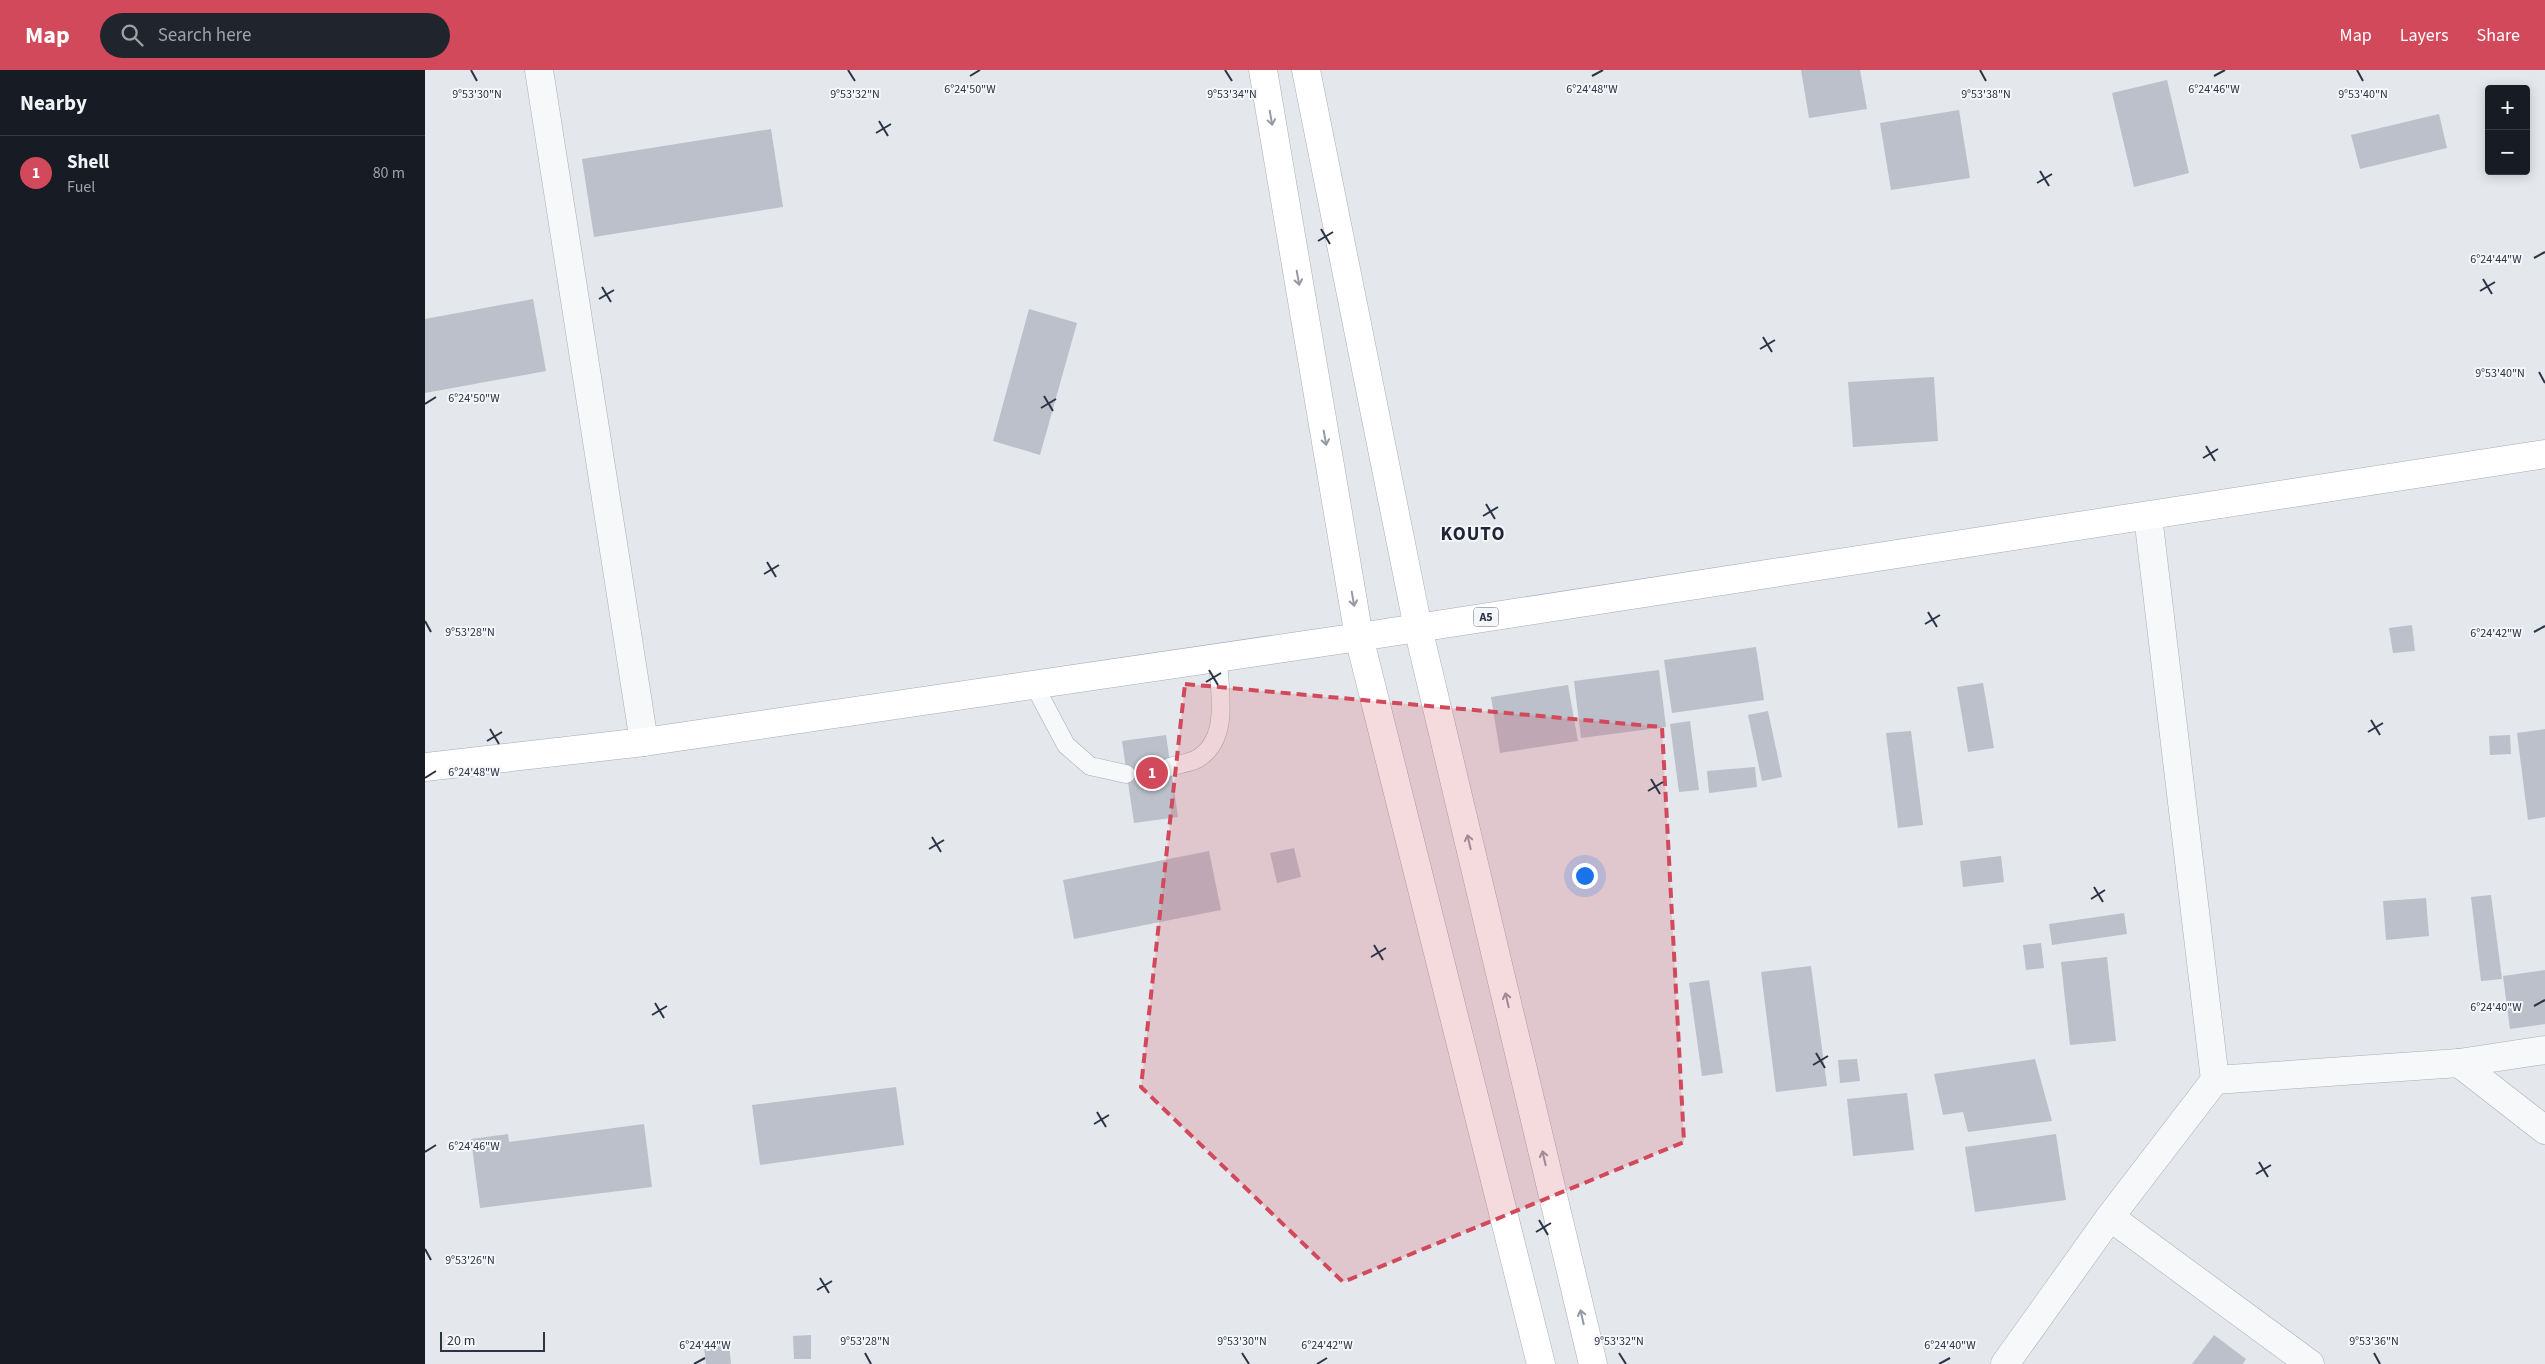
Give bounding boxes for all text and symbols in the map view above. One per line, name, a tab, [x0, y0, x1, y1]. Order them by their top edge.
search box	[100, 13, 450, 58]
text: Map	[25, 18, 70, 53]
icon: search	[118, 21, 146, 49]
text: Search here	[158, 22, 251, 49]
text: Map	[2340, 23, 2372, 48]
text: Layers	[2400, 23, 2449, 48]
text: Share	[2477, 23, 2520, 48]
text: 6°24'50"W	[944, 81, 996, 98]
text: 6°24'48"W	[1566, 81, 1618, 98]
text: 6°24'46"W	[2188, 81, 2240, 98]
map controls	[2485, 85, 2530, 175]
button: +	[2485, 85, 2530, 130]
text: 9°53'30"N	[452, 86, 502, 103]
text: 9°53'32"N	[830, 86, 880, 103]
text: 9°53'34"N	[1207, 86, 1257, 103]
text: 9°53'38"N	[1961, 86, 2011, 103]
text: 9°53'40"N	[2338, 86, 2388, 103]
text: Nearby	[20, 88, 87, 118]
one-way arrow	[1266, 110, 1276, 126]
button: −	[2485, 130, 2530, 175]
text: Shell	[67, 149, 109, 176]
text: 1	[32, 162, 40, 184]
text: 80 m	[373, 162, 405, 184]
text: Fuel	[67, 176, 95, 198]
text: 6°24'44"W	[2470, 251, 2522, 268]
one-way arrow	[1294, 270, 1304, 286]
text: 9°53'40"N	[2475, 365, 2525, 382]
text: 6°24'50"W	[448, 390, 500, 407]
one-way arrow	[1321, 430, 1331, 446]
district label: KOUTO	[1441, 521, 1505, 548]
one-way arrow	[1348, 590, 1358, 606]
road number: A5	[1473, 608, 1499, 626]
text: 9°53'28"N	[445, 624, 495, 641]
text: 6°24'42"W	[2470, 625, 2522, 642]
pin: 1	[1136, 754, 1168, 792]
text: 6°24'48"W	[448, 764, 500, 781]
one-way arrow	[1464, 835, 1473, 851]
your location	[1572, 863, 1598, 889]
one-way arrow	[1502, 993, 1511, 1009]
text: 6°24'40"W	[2470, 999, 2522, 1016]
text: 6°24'46"W	[448, 1138, 500, 1155]
one-way arrow	[1539, 1151, 1548, 1167]
text: 9°53'26"N	[445, 1252, 495, 1269]
one-way arrow	[1577, 1309, 1586, 1325]
scale bar	[440, 1329, 545, 1352]
text: 20 m	[447, 1331, 475, 1351]
text: 9°53'28"N	[840, 1333, 890, 1350]
text: 9°53'30"N	[1217, 1333, 1267, 1350]
text: 9°53'32"N	[1594, 1333, 1644, 1350]
text: 9°53'36"N	[2349, 1333, 2399, 1350]
text: 6°24'44"W	[679, 1337, 731, 1354]
text: 6°24'42"W	[1301, 1337, 1353, 1354]
text: 6°24'40"W	[1924, 1337, 1976, 1354]

